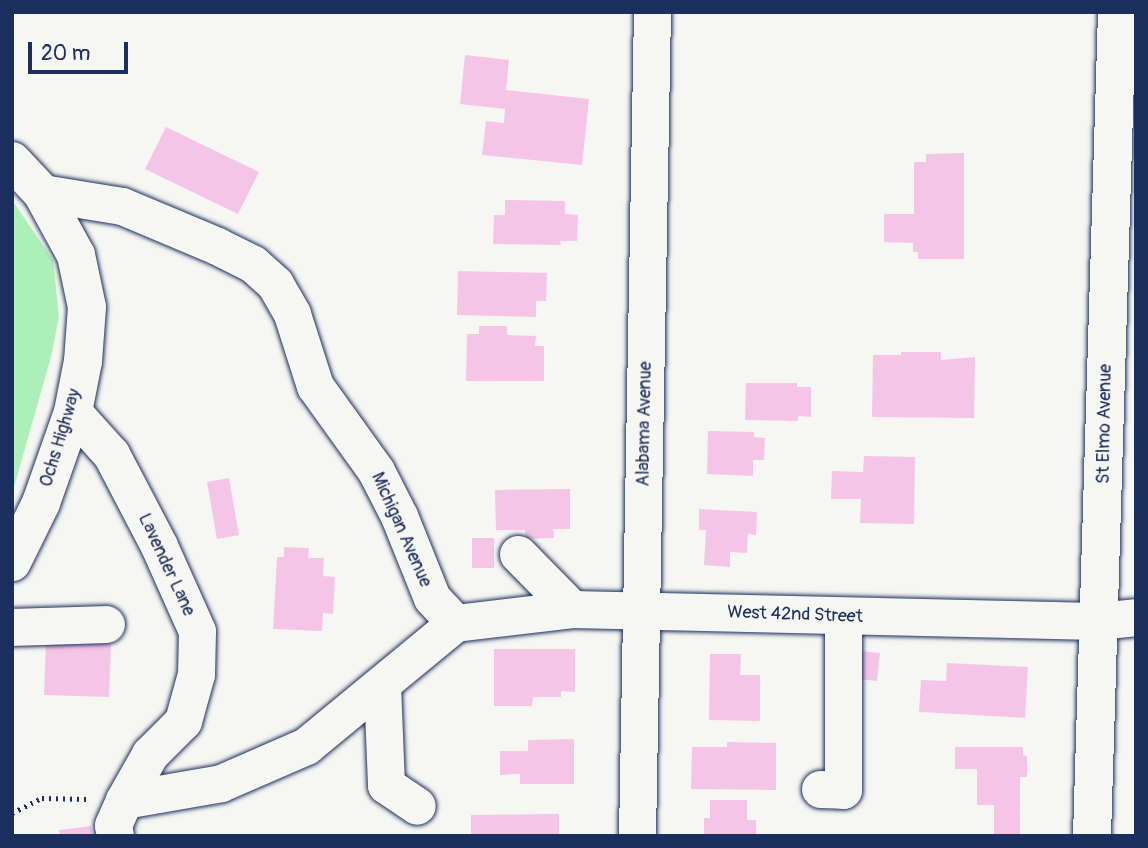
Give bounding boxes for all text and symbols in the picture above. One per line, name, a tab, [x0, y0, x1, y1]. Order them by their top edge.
scale bar	[32, 28, 131, 72]
text: 20 m	[41, 40, 90, 67]
street label: Alabama Avenue	[633, 361, 657, 487]
street label: St Elmo Avenue	[1093, 364, 1117, 484]
street label: Ochs Highway	[36, 386, 86, 490]
street label: Michigan Avenue	[366, 469, 436, 591]
street label: Lavender Lane	[133, 510, 199, 620]
street label: West 42nd Street	[727, 602, 863, 628]

